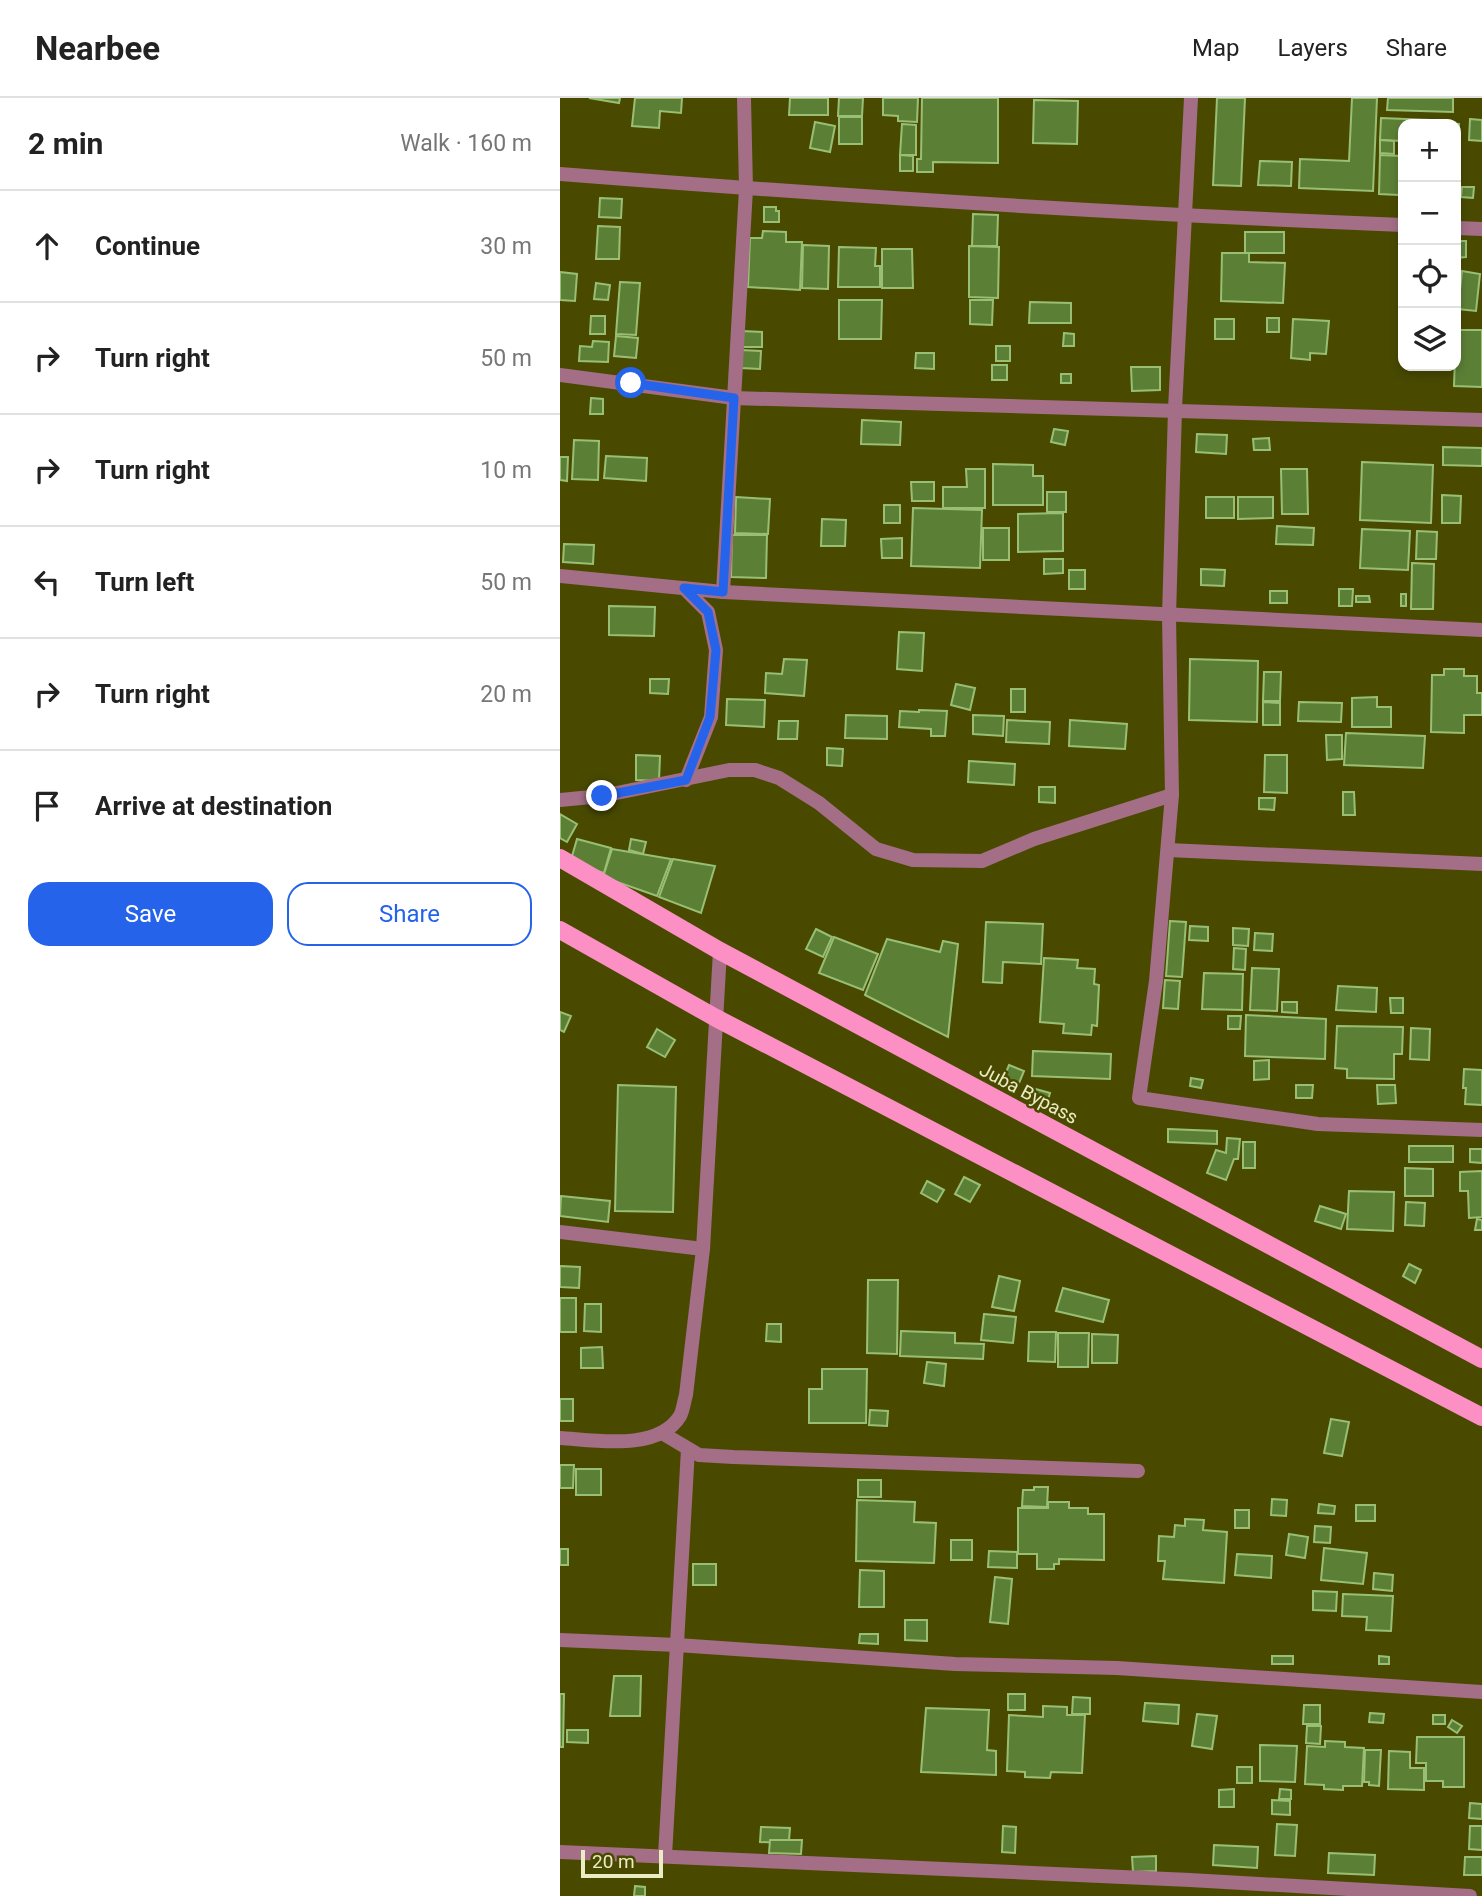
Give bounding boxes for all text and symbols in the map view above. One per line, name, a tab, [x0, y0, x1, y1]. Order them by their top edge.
text: Nearbee	[35, 29, 160, 68]
text: Map	[1192, 34, 1240, 62]
text: Layers	[1278, 34, 1348, 62]
text: Share	[1386, 34, 1447, 62]
map controls	[1398, 119, 1461, 371]
button: +	[1398, 119, 1461, 182]
text: 2 min	[28, 126, 103, 161]
text: Walk · 160 m	[400, 130, 532, 157]
button: −	[1398, 182, 1461, 245]
icon: ahead	[28, 227, 66, 265]
text: Continue	[95, 231, 200, 261]
text: 30 m	[480, 233, 532, 260]
button: locate	[1398, 245, 1461, 308]
button: layers	[1398, 308, 1461, 371]
icon: right	[28, 339, 66, 377]
text: Turn right	[95, 343, 210, 373]
text: 50 m	[480, 345, 532, 372]
route start	[615, 367, 646, 398]
icon: right	[28, 451, 66, 489]
text: Turn right	[95, 455, 210, 485]
text: 10 m	[480, 457, 532, 484]
icon: left	[28, 563, 66, 601]
text: Turn left	[95, 567, 194, 597]
text: 50 m	[480, 569, 532, 596]
icon: right	[28, 675, 66, 713]
text: Turn right	[95, 679, 210, 709]
text: 20 m	[480, 681, 532, 708]
route end	[586, 780, 617, 811]
icon: arrive	[28, 787, 66, 825]
text: Arrive at destination	[95, 791, 332, 821]
button: Save	[28, 882, 273, 946]
button: Share	[287, 882, 532, 946]
street label: Juba Bypass	[976, 1058, 1082, 1129]
scale bar	[581, 1847, 663, 1879]
text: 20 m	[592, 1850, 635, 1873]

